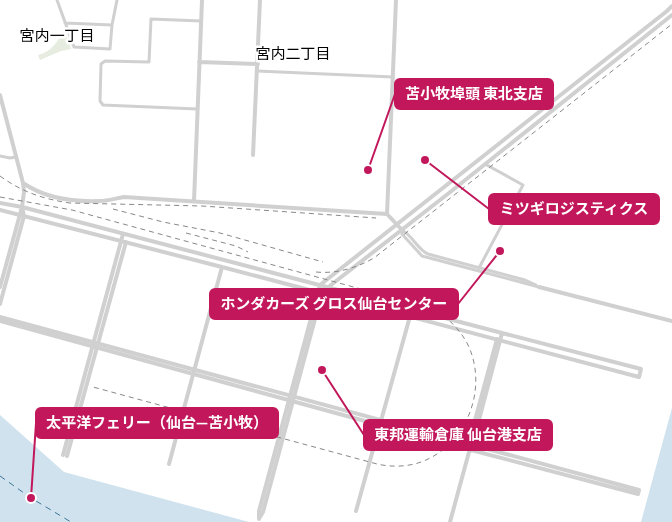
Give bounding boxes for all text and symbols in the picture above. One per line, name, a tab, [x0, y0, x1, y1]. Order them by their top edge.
district label: 宮内一丁目	[19, 26, 95, 47]
district label: 宮内二丁目	[255, 44, 331, 65]
callout: 苫小牧埠頭 東北支店	[395, 79, 553, 109]
text: 苫小牧埠頭 東北支店	[405, 84, 543, 105]
callout: ミツギロジスティクス	[489, 194, 659, 224]
text: ミツギロジスティクス	[500, 199, 648, 220]
callout: ホンダカーズ グロス仙台センター	[210, 289, 458, 319]
text: ホンダカーズ グロス仙台センター	[220, 294, 448, 315]
callout: 太平洋フェリー（仙台―苫小牧）	[36, 408, 278, 438]
text: 太平洋フェリー（仙台―苫小牧）	[46, 413, 268, 434]
callout: 東邦運輸倉庫 仙台港支店	[364, 420, 552, 450]
text: 東邦運輸倉庫 仙台港支店	[374, 425, 542, 446]

